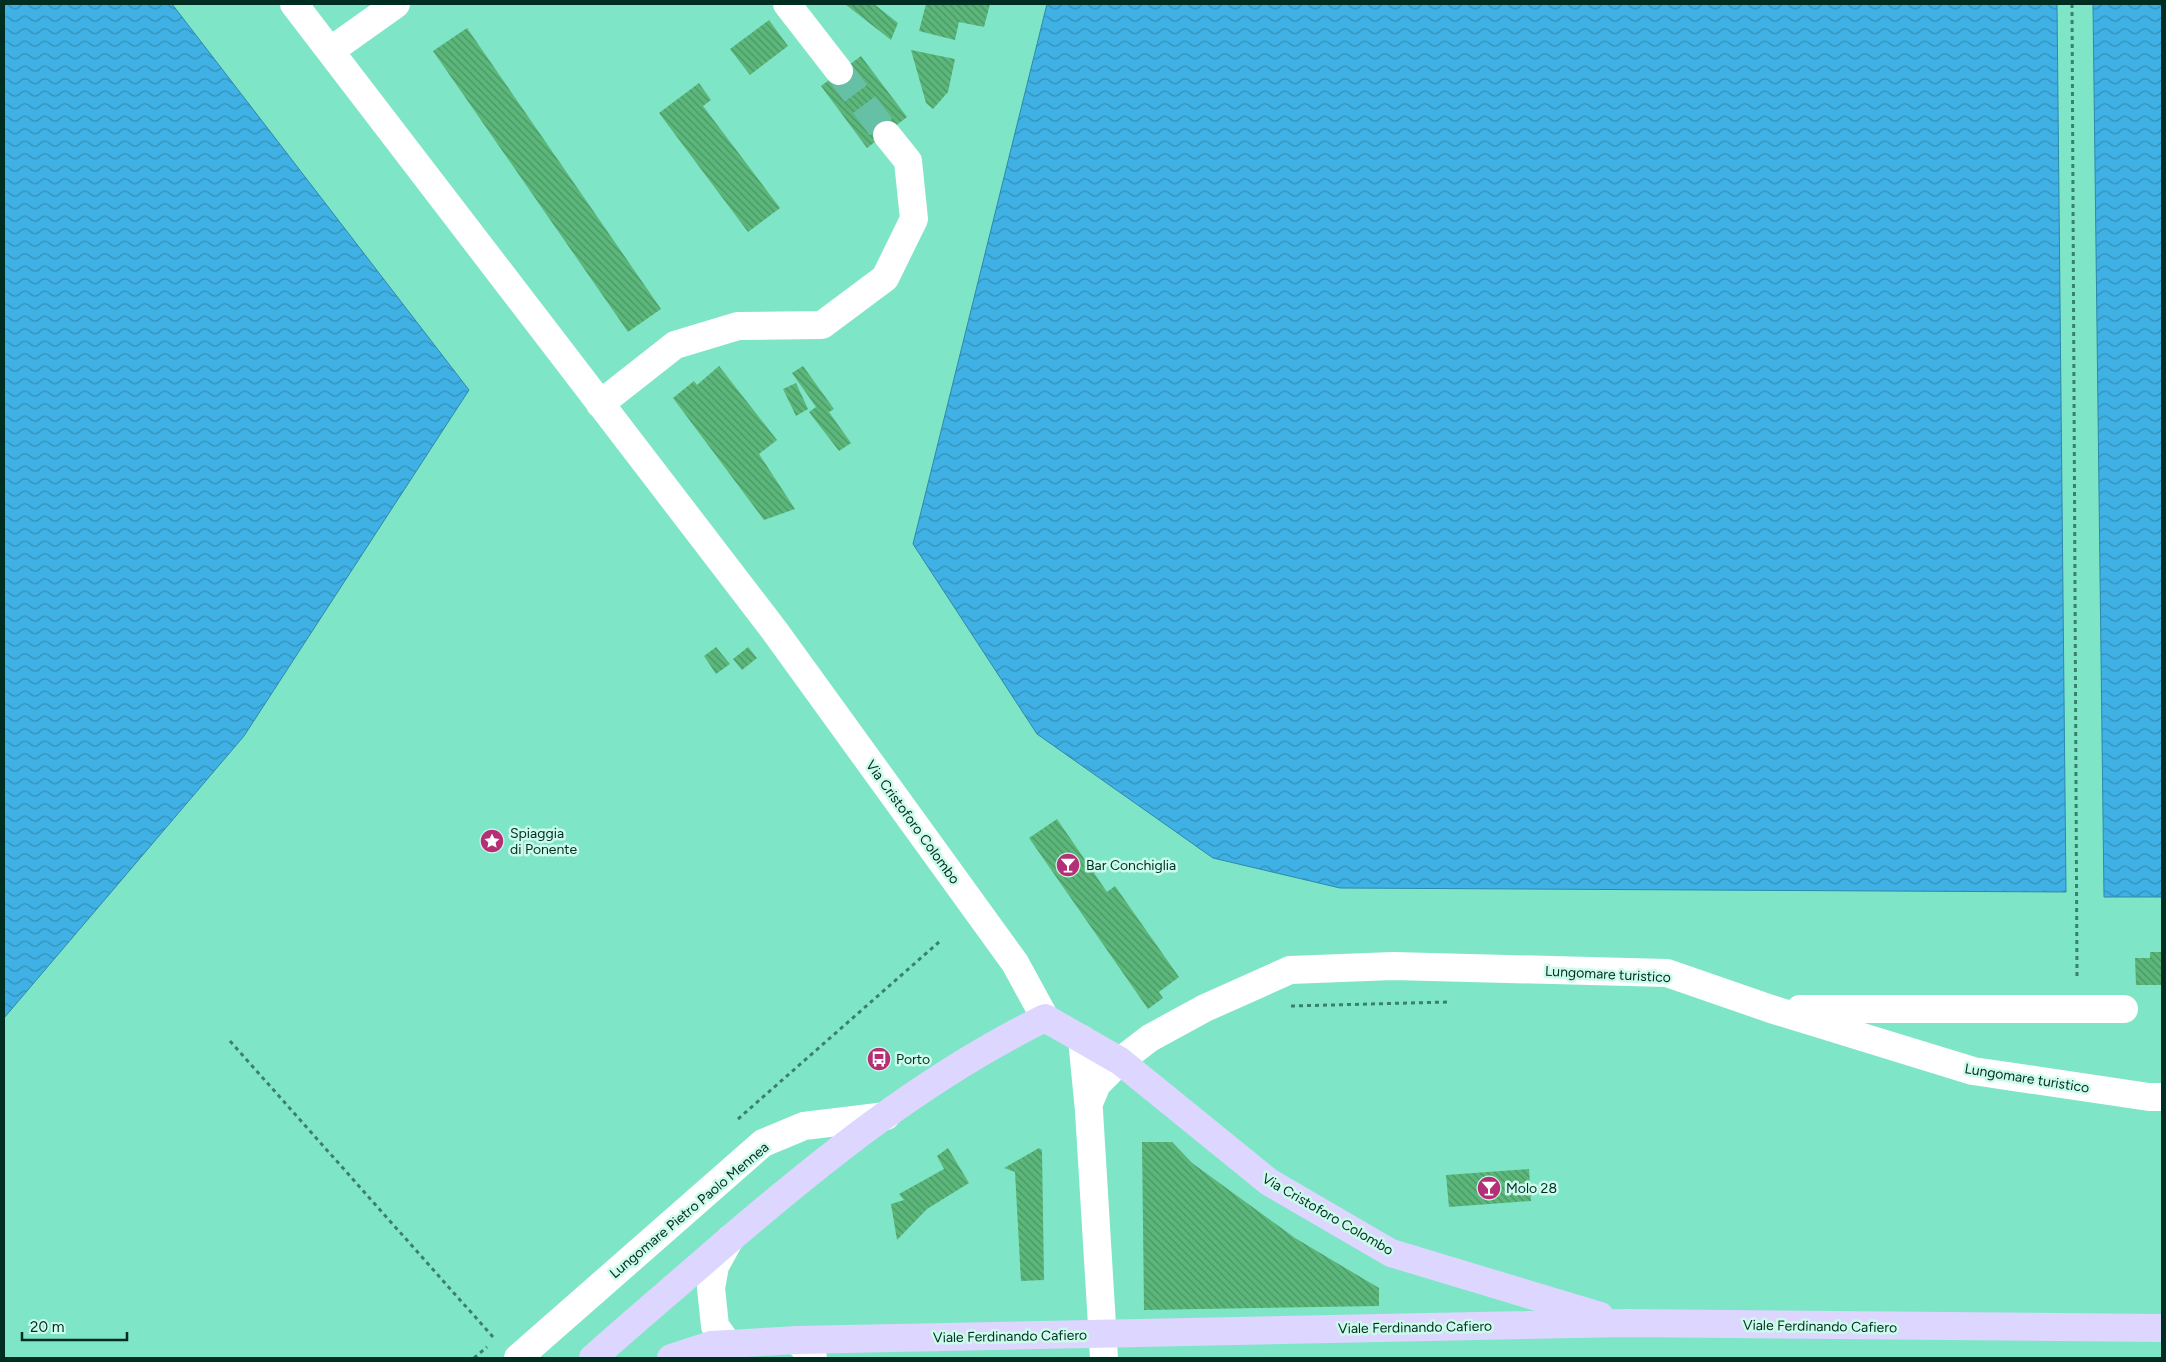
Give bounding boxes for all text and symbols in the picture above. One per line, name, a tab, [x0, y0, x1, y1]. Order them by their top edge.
street label: Via Cristoforo Colombo	[862, 757, 963, 887]
place label: Spiaggia di Ponente	[510, 825, 578, 858]
place icon: Spiaggia di Ponente	[479, 828, 505, 854]
bar icon: Bar Conchiglia	[1055, 852, 1081, 878]
place label: Bar Conchiglia	[1086, 857, 1176, 874]
street label: Lungomare turistico	[1545, 963, 1671, 986]
bus stop icon: Porto	[866, 1046, 892, 1072]
place label: Porto	[896, 1051, 930, 1068]
street label: Lungomare turistico	[1963, 1060, 2090, 1097]
street label: Lungomare Pietro Paolo Mennea	[606, 1139, 772, 1282]
street label: Via Cristoforo Colombo	[1259, 1170, 1396, 1259]
bar icon: Molo 28	[1476, 1175, 1502, 1201]
place label: Molo 28	[1506, 1180, 1557, 1197]
scale bar	[22, 1310, 128, 1342]
street label: Viale Ferdinando Cafiero	[1743, 1317, 1897, 1336]
text: 20 m	[30, 1318, 64, 1336]
street label: Viale Ferdinando Cafiero	[1338, 1318, 1492, 1337]
street label: Viale Ferdinando Cafiero	[933, 1327, 1087, 1346]

